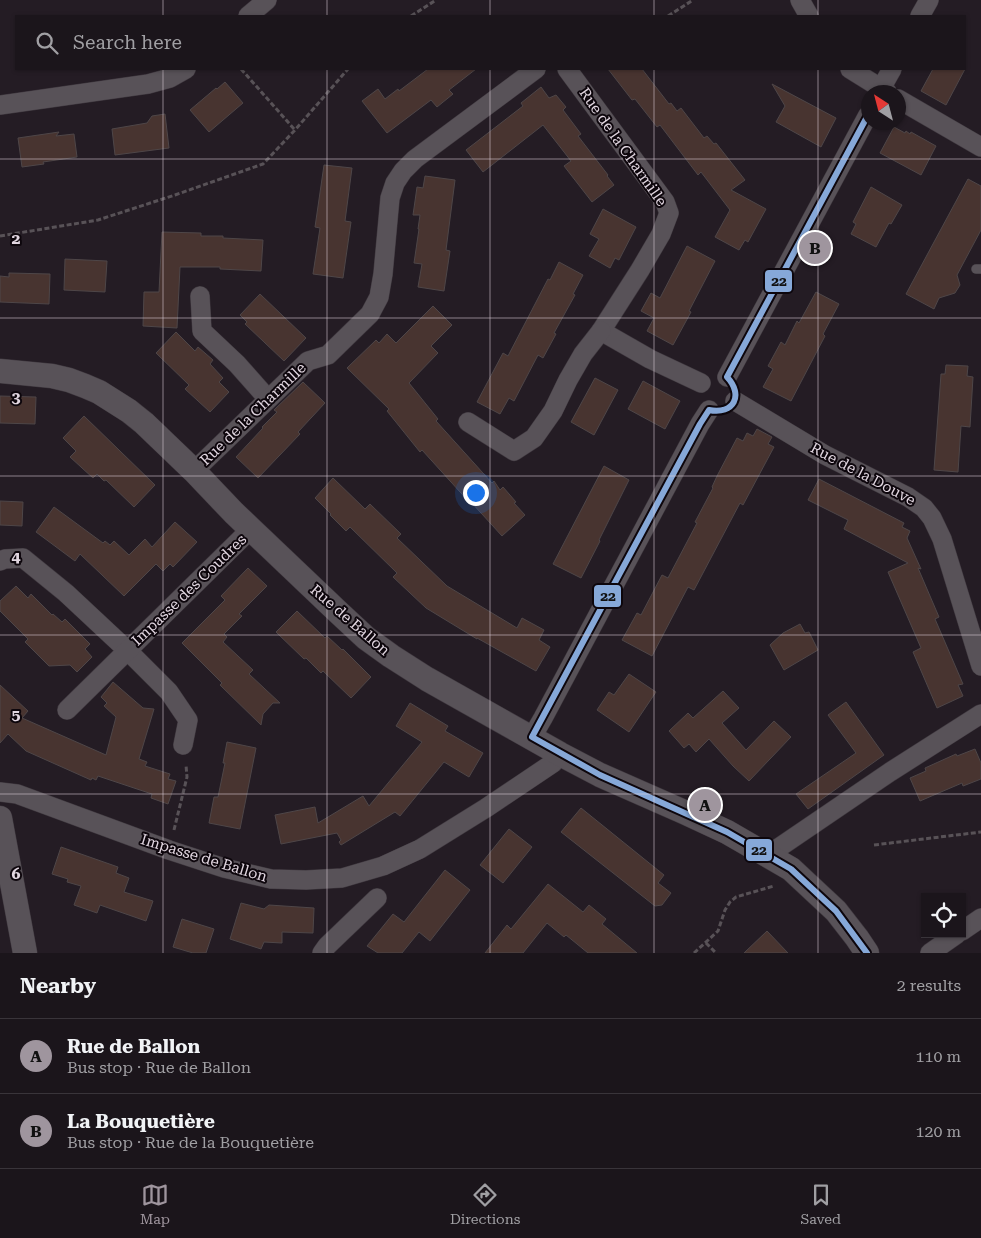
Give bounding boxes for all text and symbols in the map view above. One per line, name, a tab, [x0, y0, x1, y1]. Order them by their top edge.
search box	[15, 15, 966, 70]
icon: search	[33, 29, 61, 57]
text: Search here	[73, 31, 182, 54]
street label: Rue de la Charmille	[575, 84, 671, 210]
north arrow	[861, 85, 906, 130]
text: 2	[12, 229, 21, 248]
pin: B	[799, 229, 831, 267]
line badge: 22	[764, 269, 793, 293]
text: 22	[771, 273, 787, 289]
street label: Rue de la Charmille	[196, 359, 310, 469]
text: 3	[12, 388, 21, 407]
street label: Rue de la Douve	[807, 439, 919, 509]
your location	[463, 480, 489, 506]
street label: Impasse des Coudres	[128, 531, 250, 649]
text: 4	[12, 547, 21, 566]
street label: Rue de Ballon	[307, 581, 394, 660]
line badge: 22	[593, 584, 622, 608]
text: 22	[600, 588, 616, 604]
text: 5	[12, 705, 21, 724]
pin: A	[689, 786, 721, 824]
street label: Impasse de Ballon	[139, 830, 270, 886]
line badge: 22	[745, 838, 773, 862]
text: 22	[751, 842, 767, 858]
text: 6	[12, 864, 21, 883]
map controls	[921, 893, 966, 938]
button: locate	[921, 893, 966, 938]
text: Nearby	[20, 974, 96, 998]
text: 2 results	[897, 976, 961, 995]
text: Rue de Ballon	[67, 1035, 200, 1058]
text: A	[30, 1047, 42, 1066]
text: 110 m	[915, 1047, 961, 1066]
text: Bus stop · Rue de Ballon	[67, 1058, 251, 1077]
text: La Bouquetière	[67, 1110, 215, 1133]
text: B	[30, 1122, 42, 1141]
text: 120 m	[915, 1122, 961, 1141]
text: Bus stop · Rue de la Bouquetière	[67, 1133, 314, 1152]
tab: Map	[140, 1181, 170, 1227]
tab: Directions	[450, 1181, 520, 1227]
tab: Saved	[800, 1181, 841, 1227]

